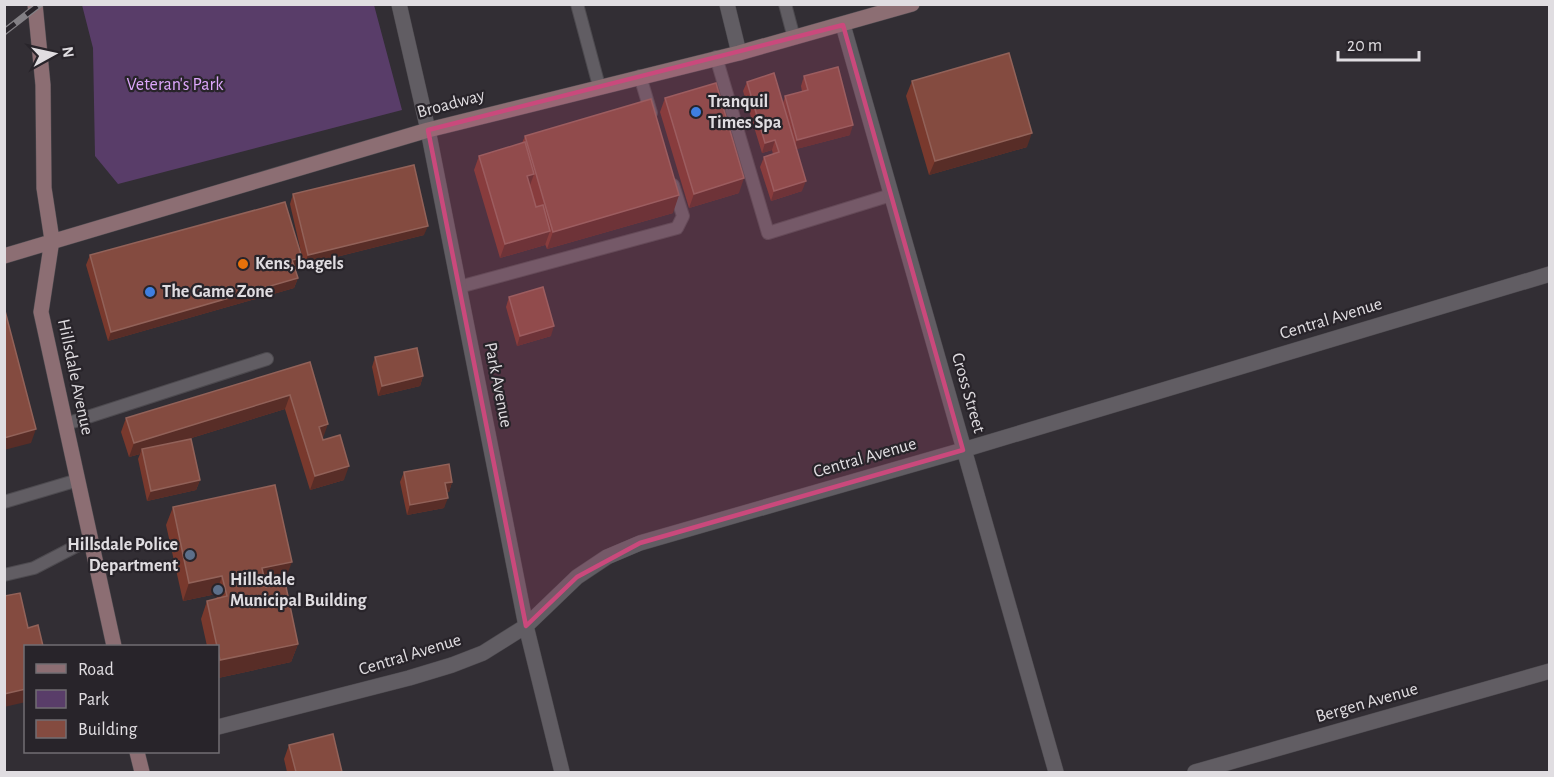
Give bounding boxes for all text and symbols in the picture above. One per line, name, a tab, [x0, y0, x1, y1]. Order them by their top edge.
north arrow	[24, 24, 84, 84]
scale bar	[1338, 24, 1419, 62]
text: 20 m	[1347, 37, 1382, 55]
text: N	[59, 45, 77, 59]
park label: Veteran's Park	[126, 76, 224, 94]
street label: Broadway	[415, 86, 487, 122]
place label: Tranquil Times Spa	[708, 93, 782, 132]
marker: Tranquil Times Spa	[689, 105, 703, 119]
place label: Kens, bagels	[255, 255, 344, 273]
marker: Kens, bagels	[236, 257, 250, 271]
place label: The Game Zone	[162, 283, 273, 301]
marker: The Game Zone	[143, 285, 157, 299]
street label: Central Avenue	[1278, 295, 1384, 343]
street label: Hillsdale Avenue	[54, 317, 96, 437]
street label: Park Avenue	[481, 341, 515, 429]
street label: Cross Street	[948, 351, 988, 435]
street label: Central Avenue	[811, 435, 919, 481]
place label: Hillsdale Police Department	[67, 536, 178, 575]
marker: Hillsdale Police Department	[183, 548, 197, 562]
place label: Hillsdale Municipal Building	[230, 571, 367, 610]
marker: Hillsdale Municipal Building	[211, 583, 225, 597]
street label: Central Avenue	[357, 631, 463, 679]
legend	[24, 645, 219, 753]
text: Road	[78, 661, 114, 679]
street label: Bergen Avenue	[1314, 680, 1420, 726]
text: Park	[78, 691, 110, 709]
text: Building	[78, 721, 138, 739]

